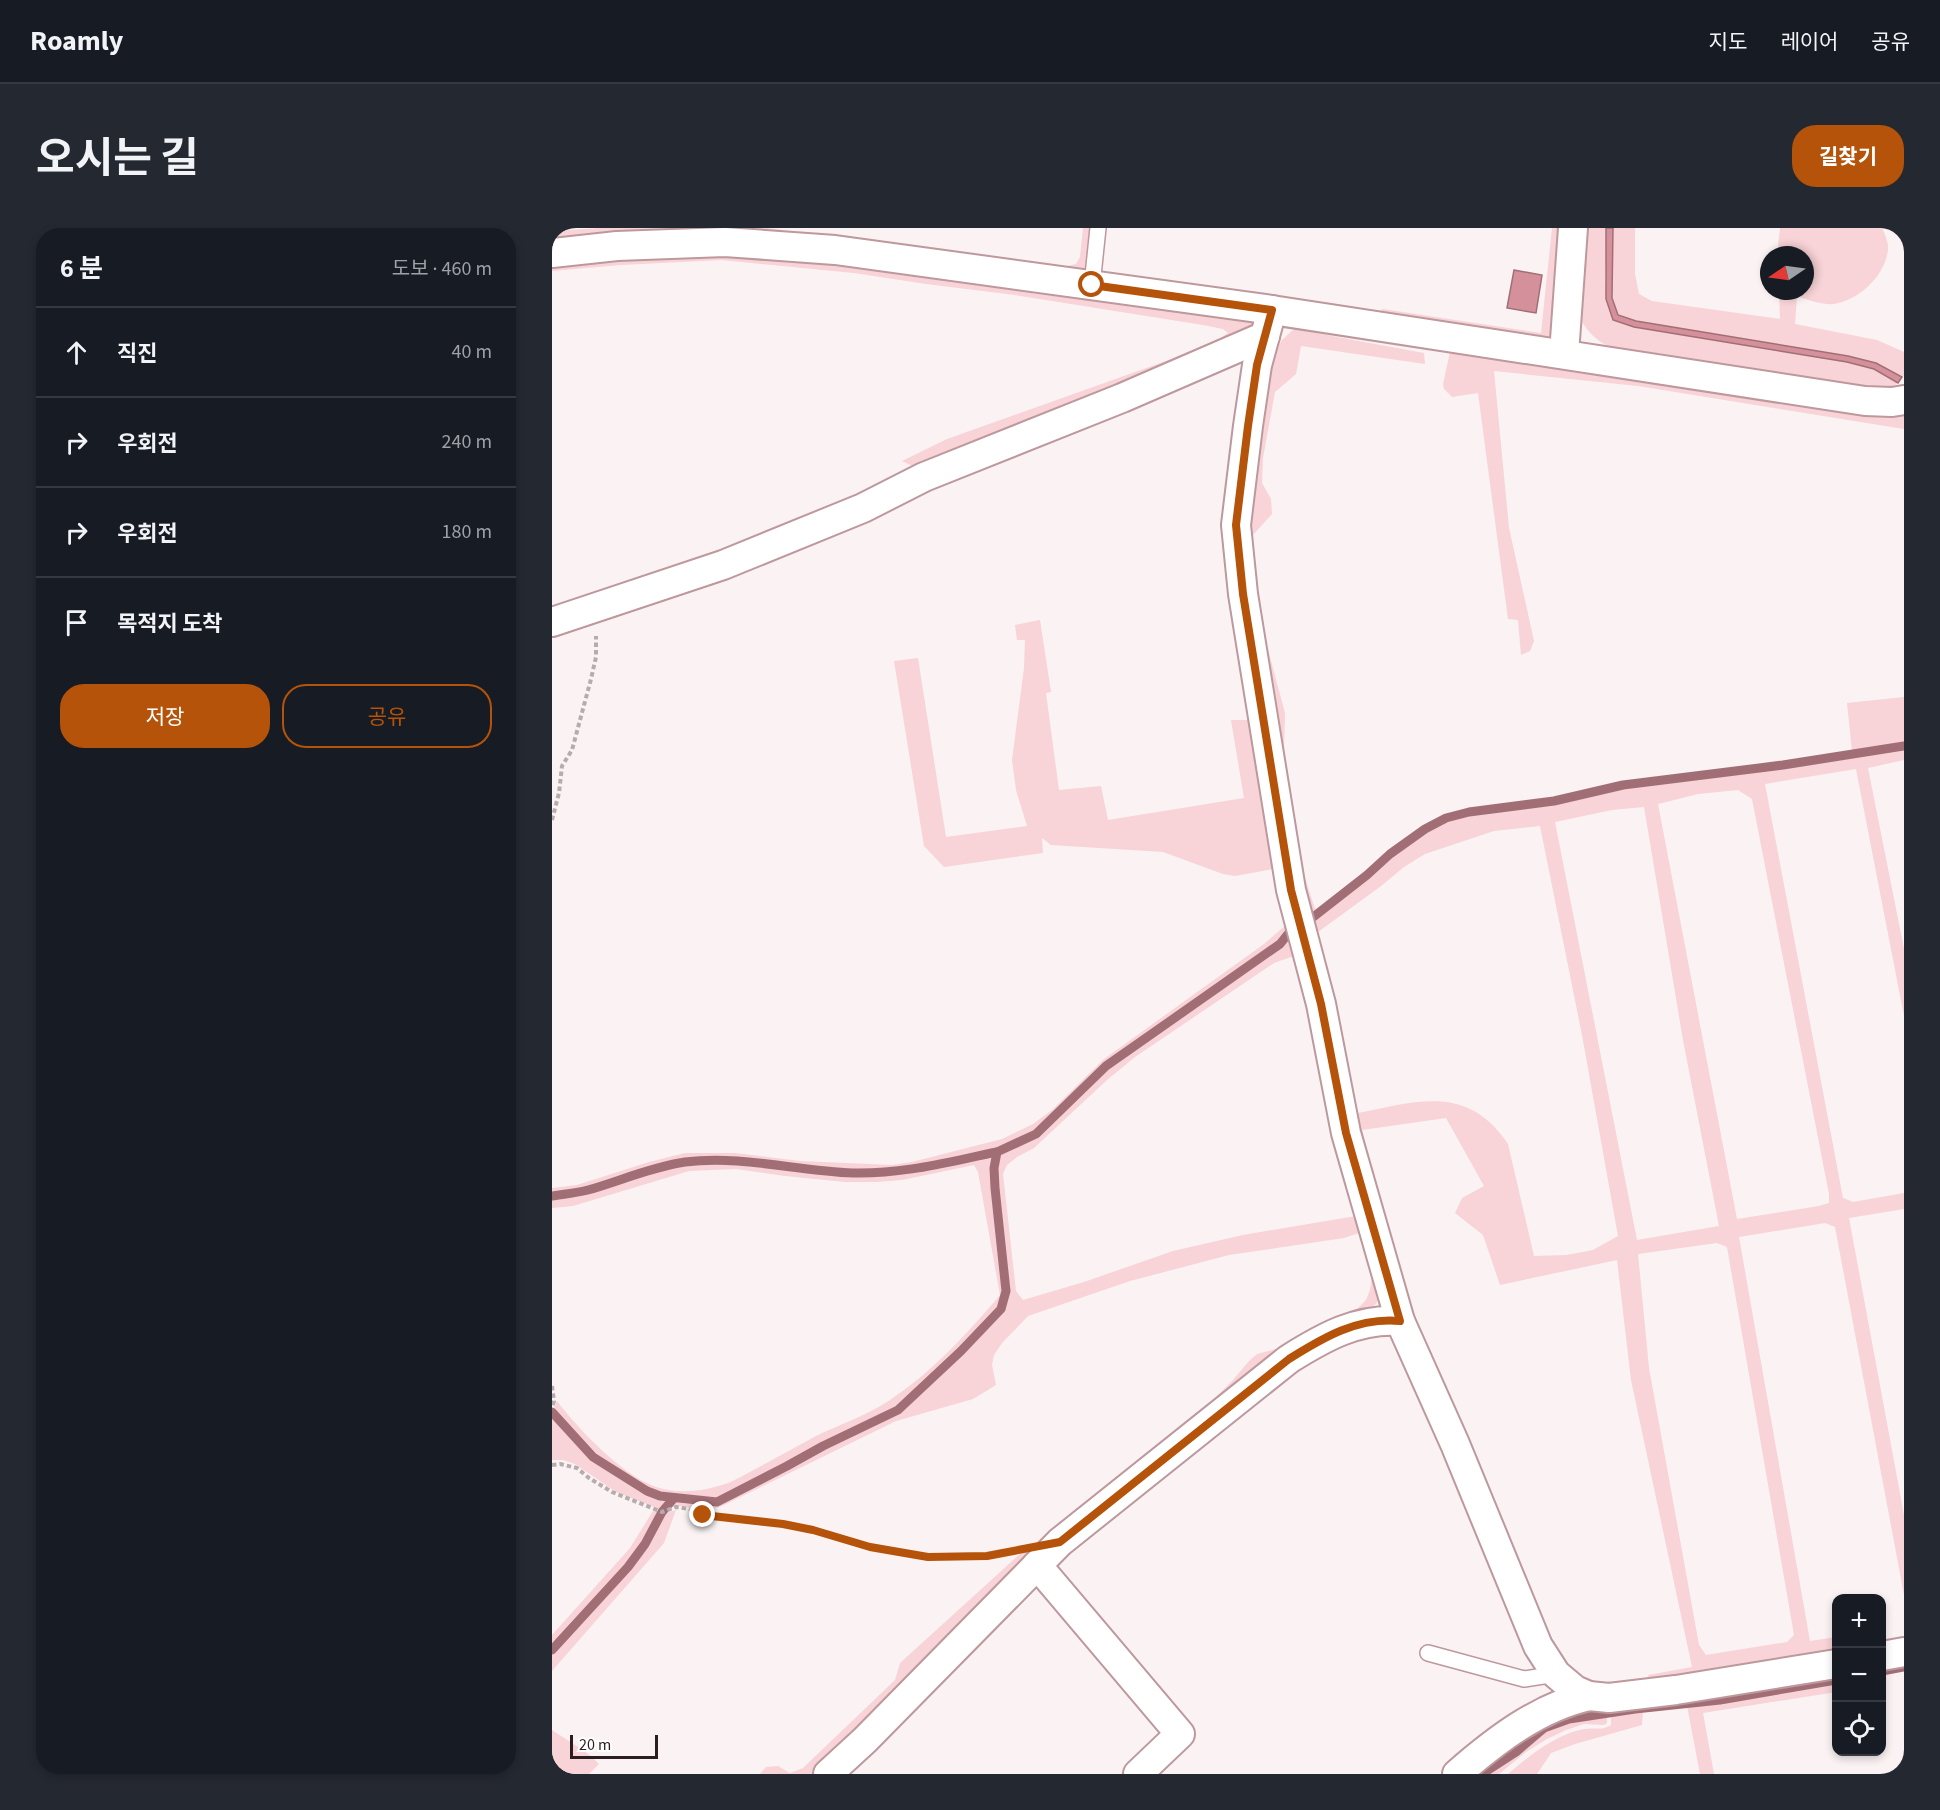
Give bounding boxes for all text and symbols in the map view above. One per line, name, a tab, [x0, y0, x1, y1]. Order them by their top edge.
text: Roamly	[30, 21, 123, 61]
text: 지도	[1709, 27, 1747, 57]
text: 레이어	[1780, 27, 1838, 57]
text: 공유	[1871, 27, 1910, 57]
button: 길찾기	[1792, 125, 1904, 187]
text: 오시는 길	[36, 129, 199, 189]
north arrow	[1760, 246, 1814, 300]
text: 6 분	[60, 250, 103, 287]
text: 도보 · 460 m	[392, 255, 492, 283]
route start	[1078, 271, 1104, 297]
icon: ahead	[60, 336, 93, 369]
text: 직진	[117, 338, 157, 370]
text: 40 m	[452, 338, 492, 366]
icon: right	[60, 426, 93, 459]
text: 우회전	[117, 428, 178, 460]
text: 240 m	[442, 428, 492, 456]
icon: right	[60, 516, 93, 549]
text: 우회전	[117, 518, 178, 550]
text: 180 m	[442, 518, 492, 546]
icon: arrive	[60, 606, 93, 639]
text: 목적지 도착	[117, 608, 223, 640]
button: 저장	[60, 684, 270, 748]
button: 공유	[282, 684, 492, 748]
route end	[689, 1501, 715, 1527]
map controls	[1832, 1594, 1886, 1756]
button: +	[1832, 1594, 1886, 1648]
button: −	[1832, 1648, 1886, 1702]
button: locate	[1832, 1702, 1886, 1756]
scale bar	[570, 1732, 658, 1760]
text: 20 m	[579, 1734, 611, 1756]

